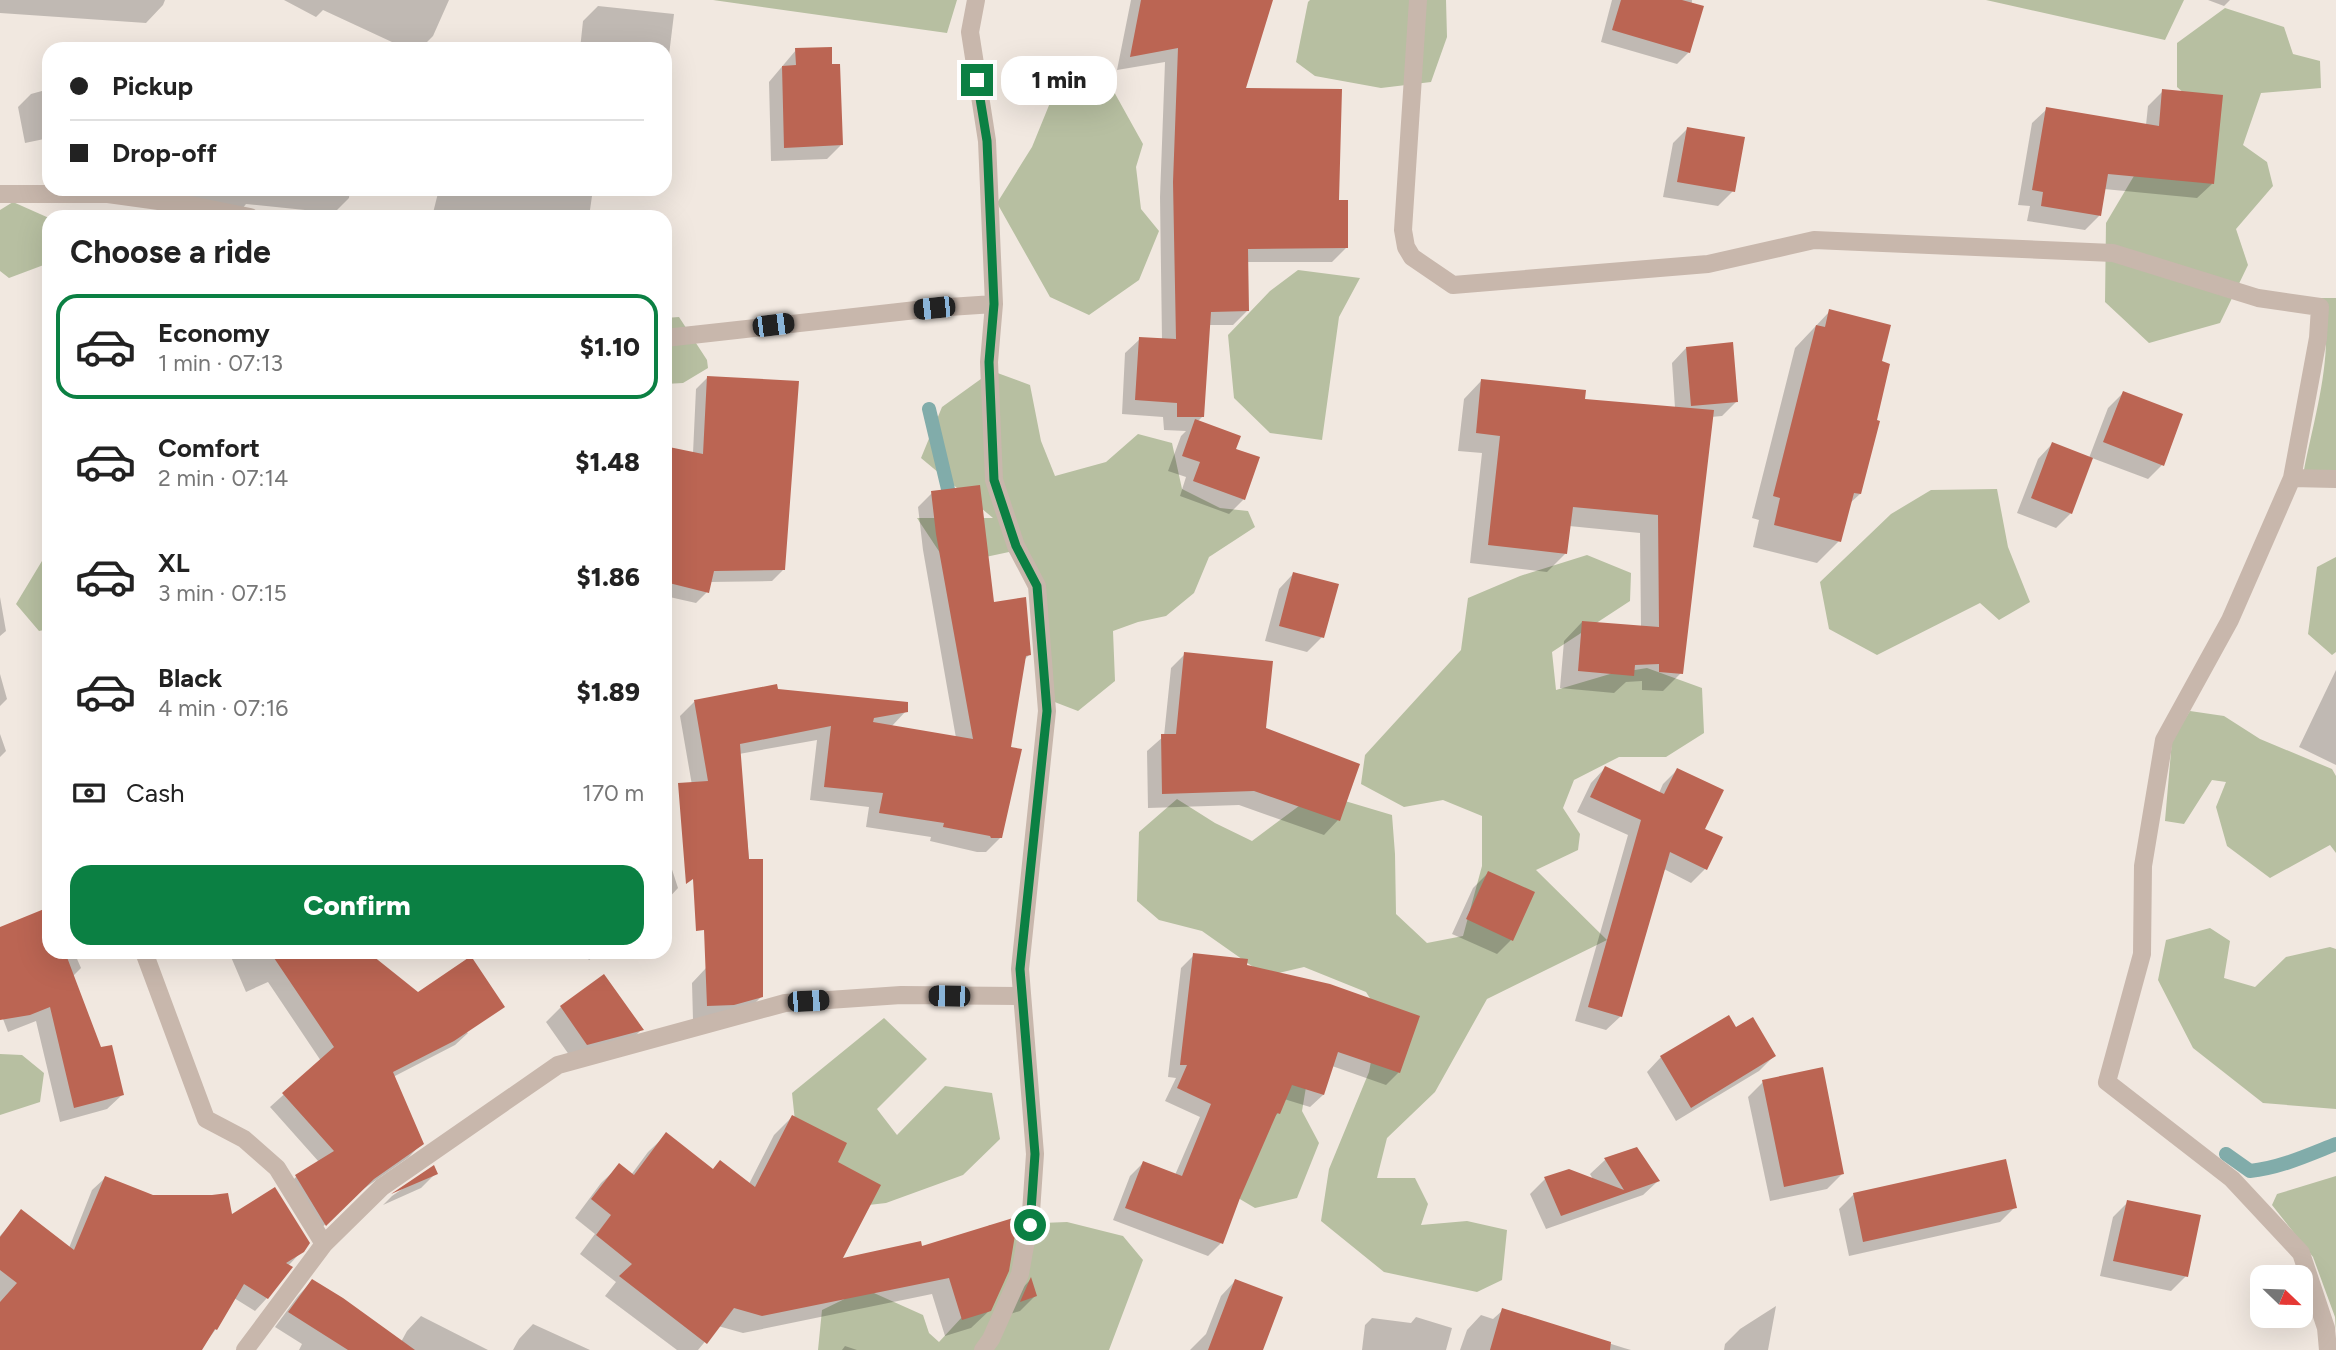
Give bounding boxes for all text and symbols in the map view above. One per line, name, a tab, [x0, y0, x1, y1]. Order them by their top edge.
callout: 1 min	[1002, 56, 1117, 104]
route end	[961, 64, 993, 96]
text: 1 min	[1032, 66, 1086, 94]
text: Pickup	[112, 70, 193, 102]
text: Drop-off	[112, 137, 217, 169]
text: Choose a ride	[70, 233, 271, 271]
car	[913, 295, 956, 321]
car	[751, 312, 796, 338]
icon: car	[74, 315, 137, 378]
text: Economy	[158, 317, 270, 349]
text: $1.10	[580, 331, 640, 363]
text: 1 min · 07:13	[158, 349, 283, 377]
icon: car	[74, 430, 137, 493]
text: Comfort	[158, 432, 260, 464]
text: $1.48	[575, 446, 640, 478]
text: 2 min · 07:14	[158, 464, 288, 492]
icon: car	[74, 545, 137, 608]
text: XL	[158, 547, 190, 579]
text: $1.86	[577, 561, 640, 593]
text: 3 min · 07:15	[158, 579, 287, 607]
icon: car	[74, 660, 137, 723]
text: Black	[158, 662, 222, 694]
text: $1.89	[577, 676, 640, 708]
text: 4 min · 07:16	[158, 694, 288, 722]
icon: cash	[70, 774, 108, 812]
text: Cash	[126, 777, 185, 809]
text: 170 m	[582, 779, 644, 807]
button: Confirm	[70, 865, 644, 945]
car	[928, 985, 971, 1007]
car	[787, 989, 830, 1013]
route start	[1014, 1209, 1046, 1241]
north arrow	[2250, 1265, 2314, 1328]
map controls	[2250, 1265, 2313, 1328]

